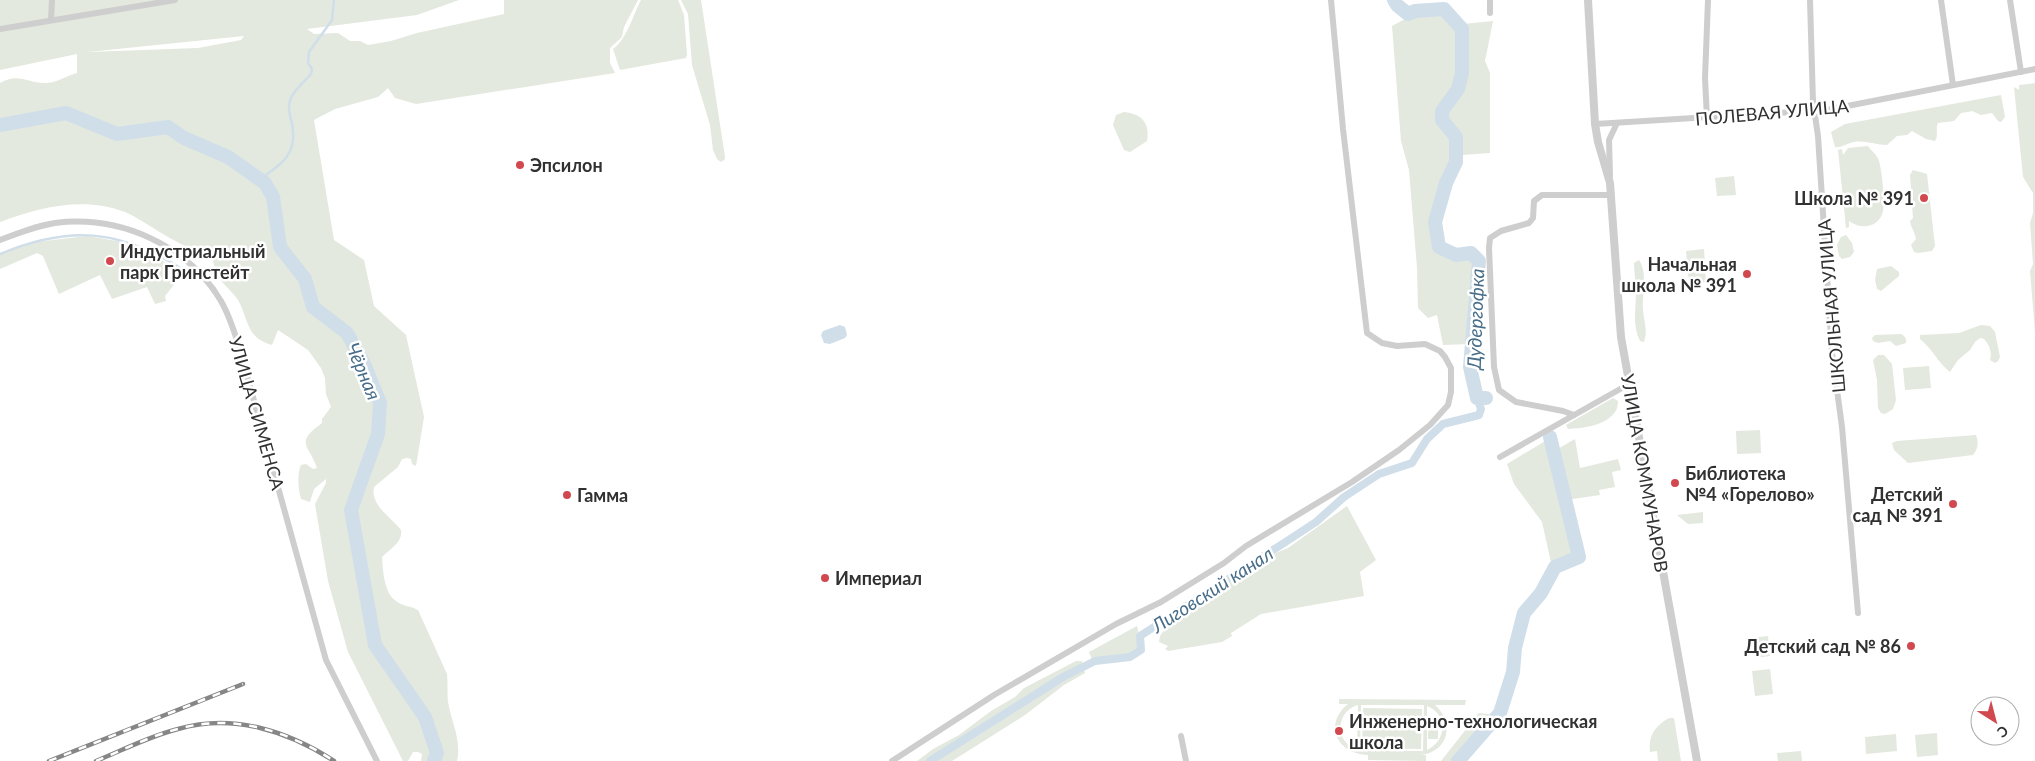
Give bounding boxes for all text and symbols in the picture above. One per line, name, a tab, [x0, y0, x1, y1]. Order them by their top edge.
street label: ПОЛЕВАЯ УЛИЦА	[1694, 94, 1851, 130]
place label: Эпсилон	[530, 154, 603, 176]
marker: Эпсилон	[514, 159, 526, 171]
place label: Школа № 391	[1794, 187, 1914, 209]
marker: Школа № 391	[1918, 192, 1930, 204]
street label: ШКОЛЬНАЯ УЛИЦА	[1812, 217, 1850, 394]
place label: Индустриальный парк Гринстейт	[120, 240, 265, 283]
place label: Начальная школа № 391	[1621, 253, 1737, 296]
marker: Индустриальный парк Гринстейт	[104, 255, 116, 267]
water label: Дудергофка	[1462, 268, 1488, 371]
marker: Начальная школа № 391	[1741, 268, 1753, 280]
street label: УЛИЦА СИМЕНСА	[225, 334, 290, 493]
water label: Чёрная	[342, 339, 386, 403]
street label: УЛИЦА КОММУНАРОВ	[1617, 372, 1673, 574]
place label: Библиотека №4 «Горелово»	[1685, 462, 1815, 505]
marker: Библиотека №4 «Горелово»	[1669, 477, 1681, 489]
place label: Детский сад № 391	[1853, 483, 1943, 526]
place label: Гамма	[577, 484, 628, 506]
marker: Гамма	[561, 489, 573, 501]
marker: Детский сад № 391	[1947, 498, 1959, 510]
water label: Лиговский канал	[1146, 541, 1277, 637]
place label: Империал	[835, 567, 922, 589]
marker: Империал	[819, 572, 831, 584]
place label: Детский сад № 86	[1745, 635, 1901, 657]
marker: Детский сад № 86	[1905, 640, 1917, 652]
north arrow	[1970, 696, 2020, 746]
place label: Инженерно-технологическая школа	[1349, 710, 1597, 753]
text: С	[1994, 722, 2012, 742]
marker: Инженерно-технологическая школа	[1333, 725, 1345, 737]

